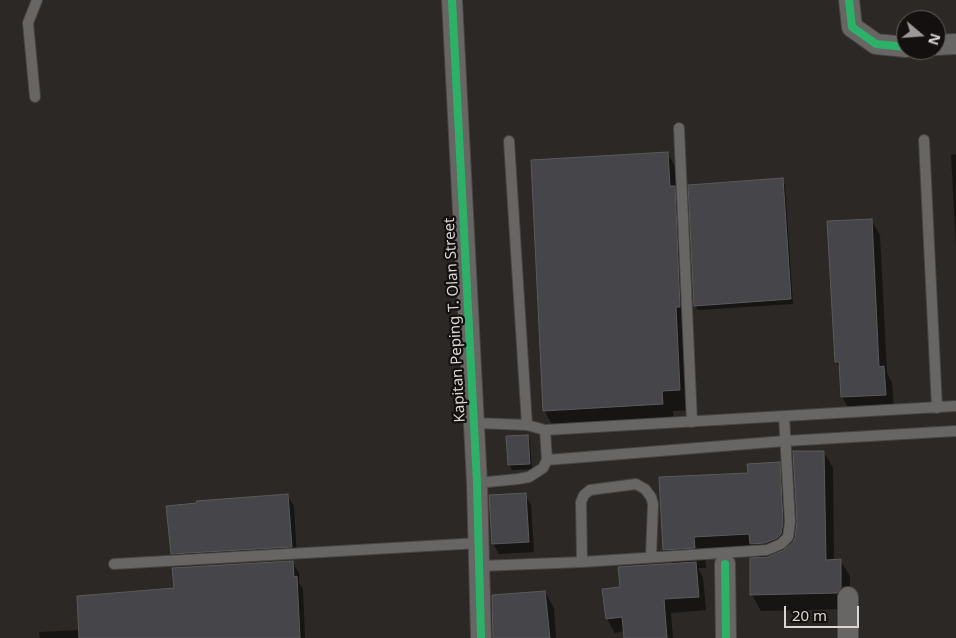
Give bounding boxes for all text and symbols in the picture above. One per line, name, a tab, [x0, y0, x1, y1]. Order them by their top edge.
north arrow	[896, 10, 946, 60]
text: N	[924, 31, 946, 48]
street label: Kapitan Peping T. Olan Street	[441, 217, 469, 423]
scale bar	[786, 596, 861, 628]
text: 20 m	[792, 605, 827, 625]

